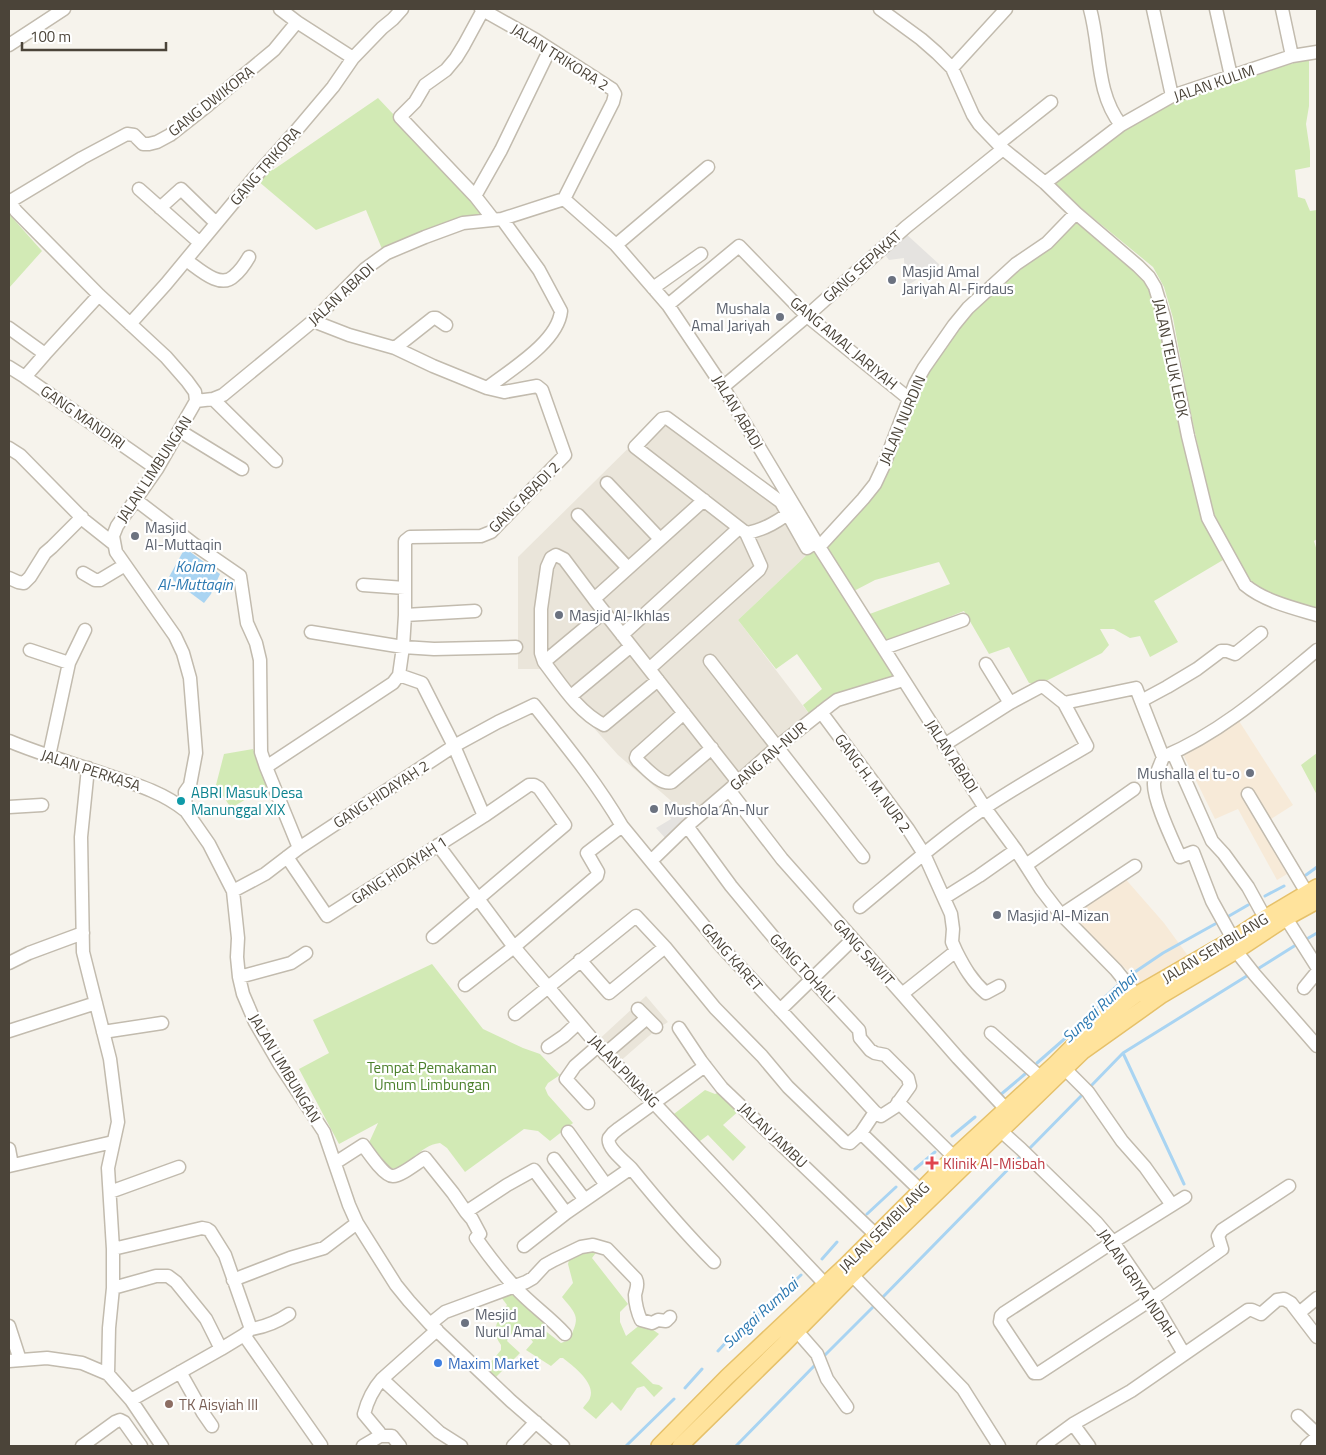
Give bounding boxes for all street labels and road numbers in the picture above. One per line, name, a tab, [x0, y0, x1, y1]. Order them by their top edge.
street label: JALAN TRIKORA 2	[507, 18, 613, 96]
street label: JALAN KULIM	[1170, 58, 1258, 108]
street label: GANG DWIKORA	[163, 60, 259, 142]
street label: GANG TRIKORA	[224, 121, 306, 211]
street label: GANG SEPAKAT	[817, 224, 907, 308]
street label: JALAN ABADI	[303, 257, 379, 331]
street label: GANG AMAL JARIYAH	[785, 291, 903, 395]
street label: JALAN TELUK LEOK	[1147, 296, 1195, 420]
street label: JALAN ABADI	[707, 370, 769, 454]
street label: JALAN NURDIN	[873, 372, 931, 468]
street label: GANG MANDIRI	[36, 379, 130, 455]
street label: JALAN LIMBUNGAN	[111, 411, 197, 527]
street label: GANG ABADI 2	[483, 456, 565, 538]
street label: JALAN ABADI	[920, 715, 984, 797]
street label: GANG AN-NUR	[724, 716, 812, 796]
street label: GANG H. M. NUR 2	[829, 729, 917, 837]
street label: JALAN PERKASA	[38, 743, 144, 797]
street label: GANG HIDAYAH 2	[328, 754, 434, 834]
street label: GANG HIDAYAH 1	[346, 830, 452, 910]
street label: JALAN SEMBILANG	[1158, 907, 1272, 989]
street label: GANG SAWIT	[828, 914, 900, 990]
street label: GANG KARET	[696, 918, 768, 996]
street label: GANG TOHALI	[764, 928, 842, 1008]
street label: JALAN LIMBUNGAN	[243, 1009, 327, 1127]
street label: JALAN PINANG	[583, 1029, 665, 1113]
street label: JALAN JAMBU	[733, 1097, 813, 1173]
street label: JALAN SEMBILANG	[833, 1176, 935, 1278]
street label: JALAN GRIYA INDAH	[1092, 1224, 1182, 1342]

